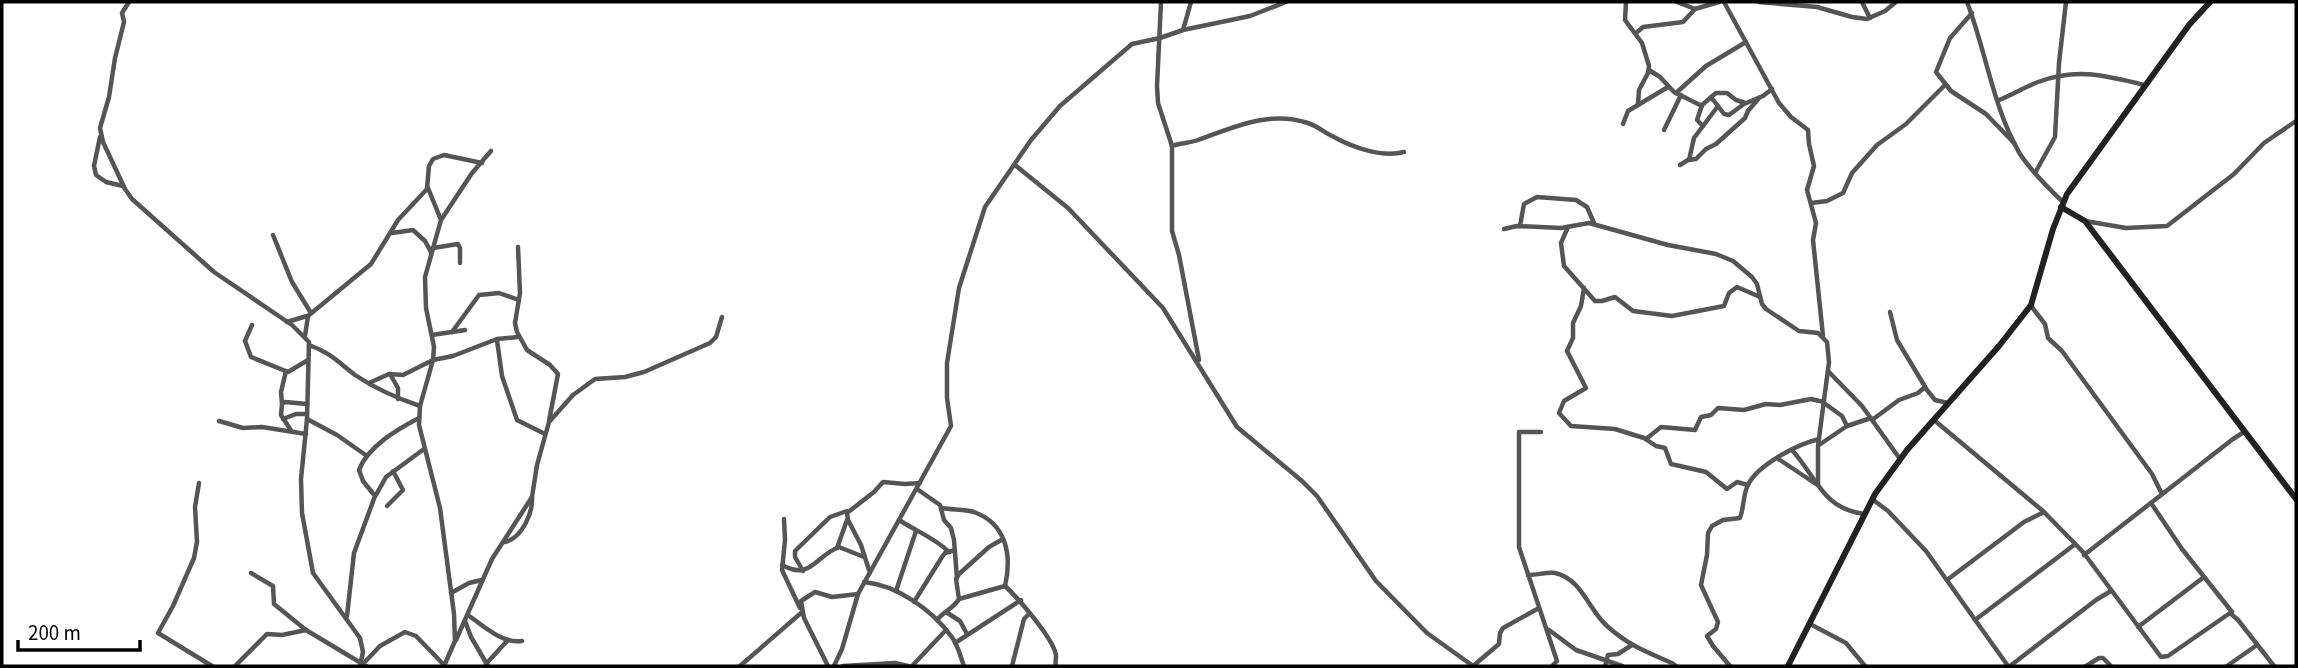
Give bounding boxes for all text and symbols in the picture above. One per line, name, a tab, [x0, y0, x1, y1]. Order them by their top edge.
scale bar	[18, 608, 140, 652]
text: 200 m	[28, 618, 81, 648]

